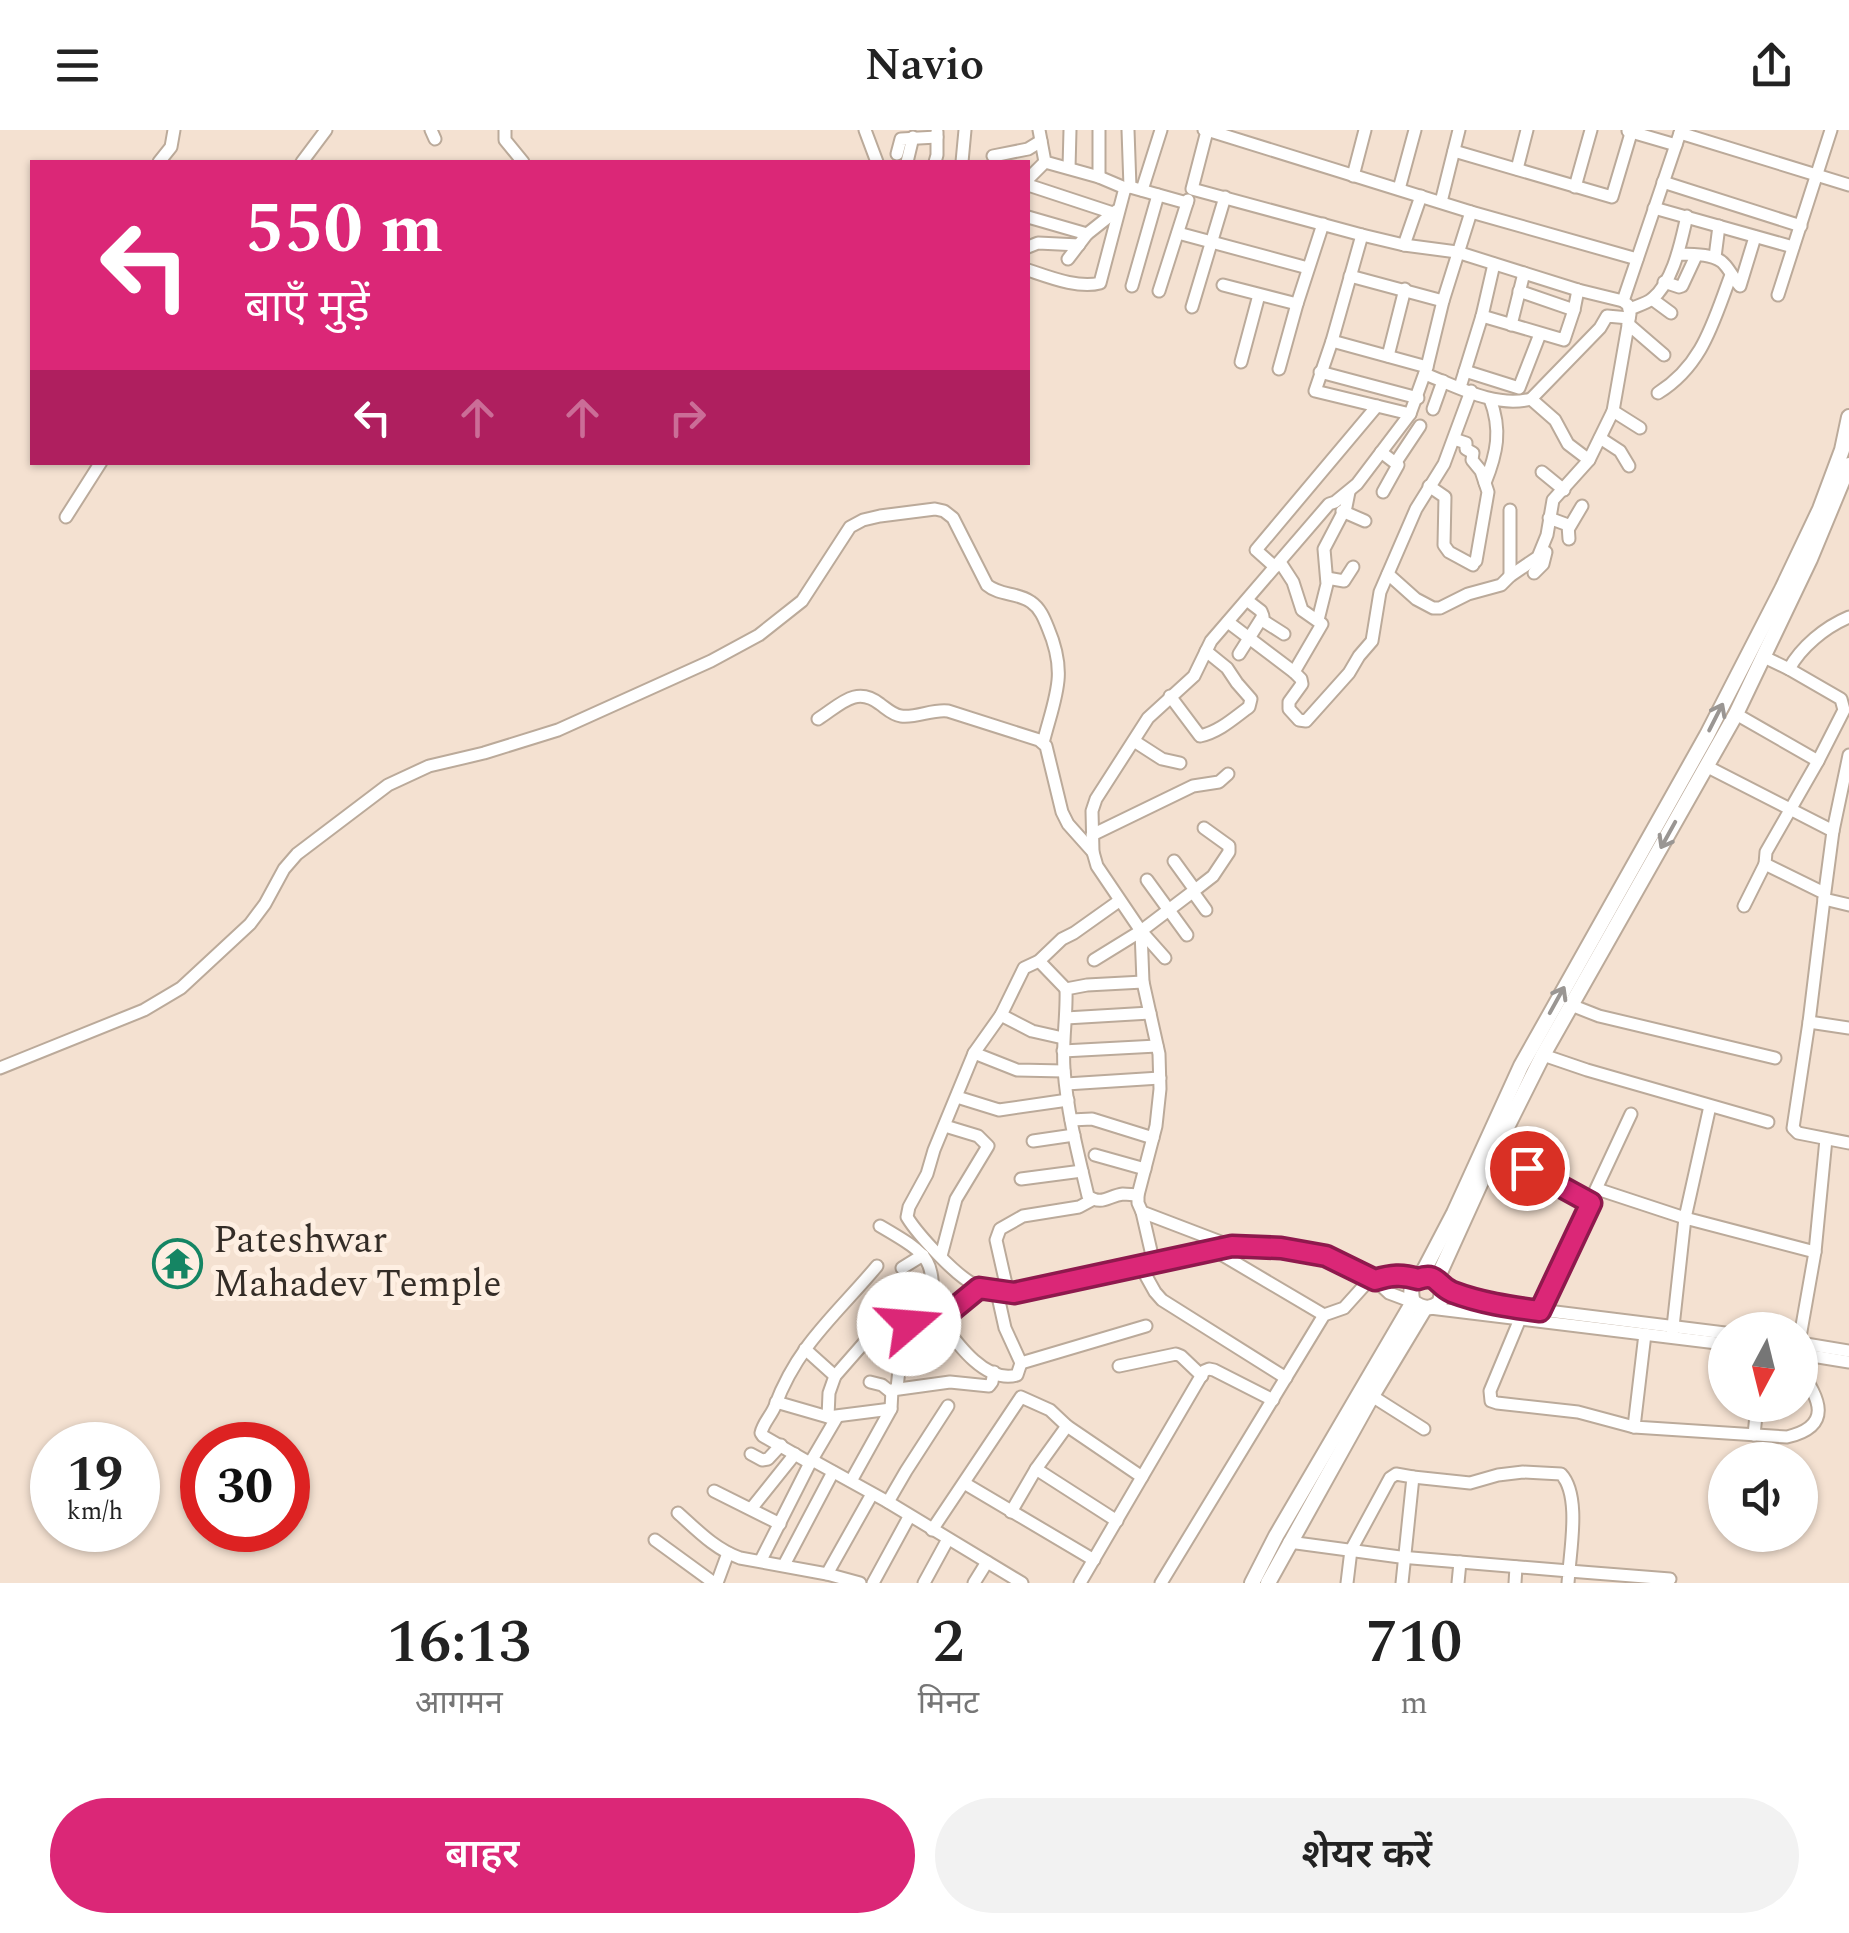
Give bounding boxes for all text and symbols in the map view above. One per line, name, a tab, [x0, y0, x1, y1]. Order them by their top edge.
text: Navio	[865, 31, 984, 100]
icon: menu	[50, 38, 105, 93]
icon: share	[1744, 38, 1799, 93]
text: 550 m	[245, 177, 443, 283]
icon: left	[80, 200, 210, 330]
text: बाएँ मुड़ें	[245, 273, 369, 342]
icon: left	[345, 390, 400, 445]
icon: ahead	[450, 390, 505, 445]
icon: ahead	[555, 390, 610, 445]
icon: right	[660, 390, 715, 445]
one-way arrow	[1707, 702, 1726, 732]
one-way arrow	[1657, 819, 1677, 849]
one-way arrow	[1548, 986, 1568, 1016]
pin	[1485, 1126, 1570, 1211]
icon: arrive	[1500, 1141, 1555, 1196]
place label: Pateshwar Mahadev Temple	[213, 1212, 502, 1314]
temple icon: Pateshwar Mahadev Temple	[152, 1237, 204, 1289]
position arrow	[857, 1272, 961, 1376]
north arrow	[1708, 1312, 1818, 1422]
map controls	[1708, 1312, 1818, 1552]
speed limit sign: 30	[180, 1422, 310, 1552]
text: 19	[67, 1437, 123, 1513]
button: sound	[1708, 1442, 1818, 1552]
text: km/h	[67, 1493, 123, 1531]
text: 16:13	[387, 1597, 531, 1689]
text: 2	[932, 1597, 964, 1689]
text: 710	[1366, 1597, 1462, 1689]
text: आगमन	[415, 1679, 503, 1728]
text: मिनट	[918, 1679, 979, 1728]
text: m	[1400, 1679, 1428, 1728]
button: बाहर	[50, 1798, 915, 1913]
button: शेयर करें	[935, 1798, 1799, 1913]

